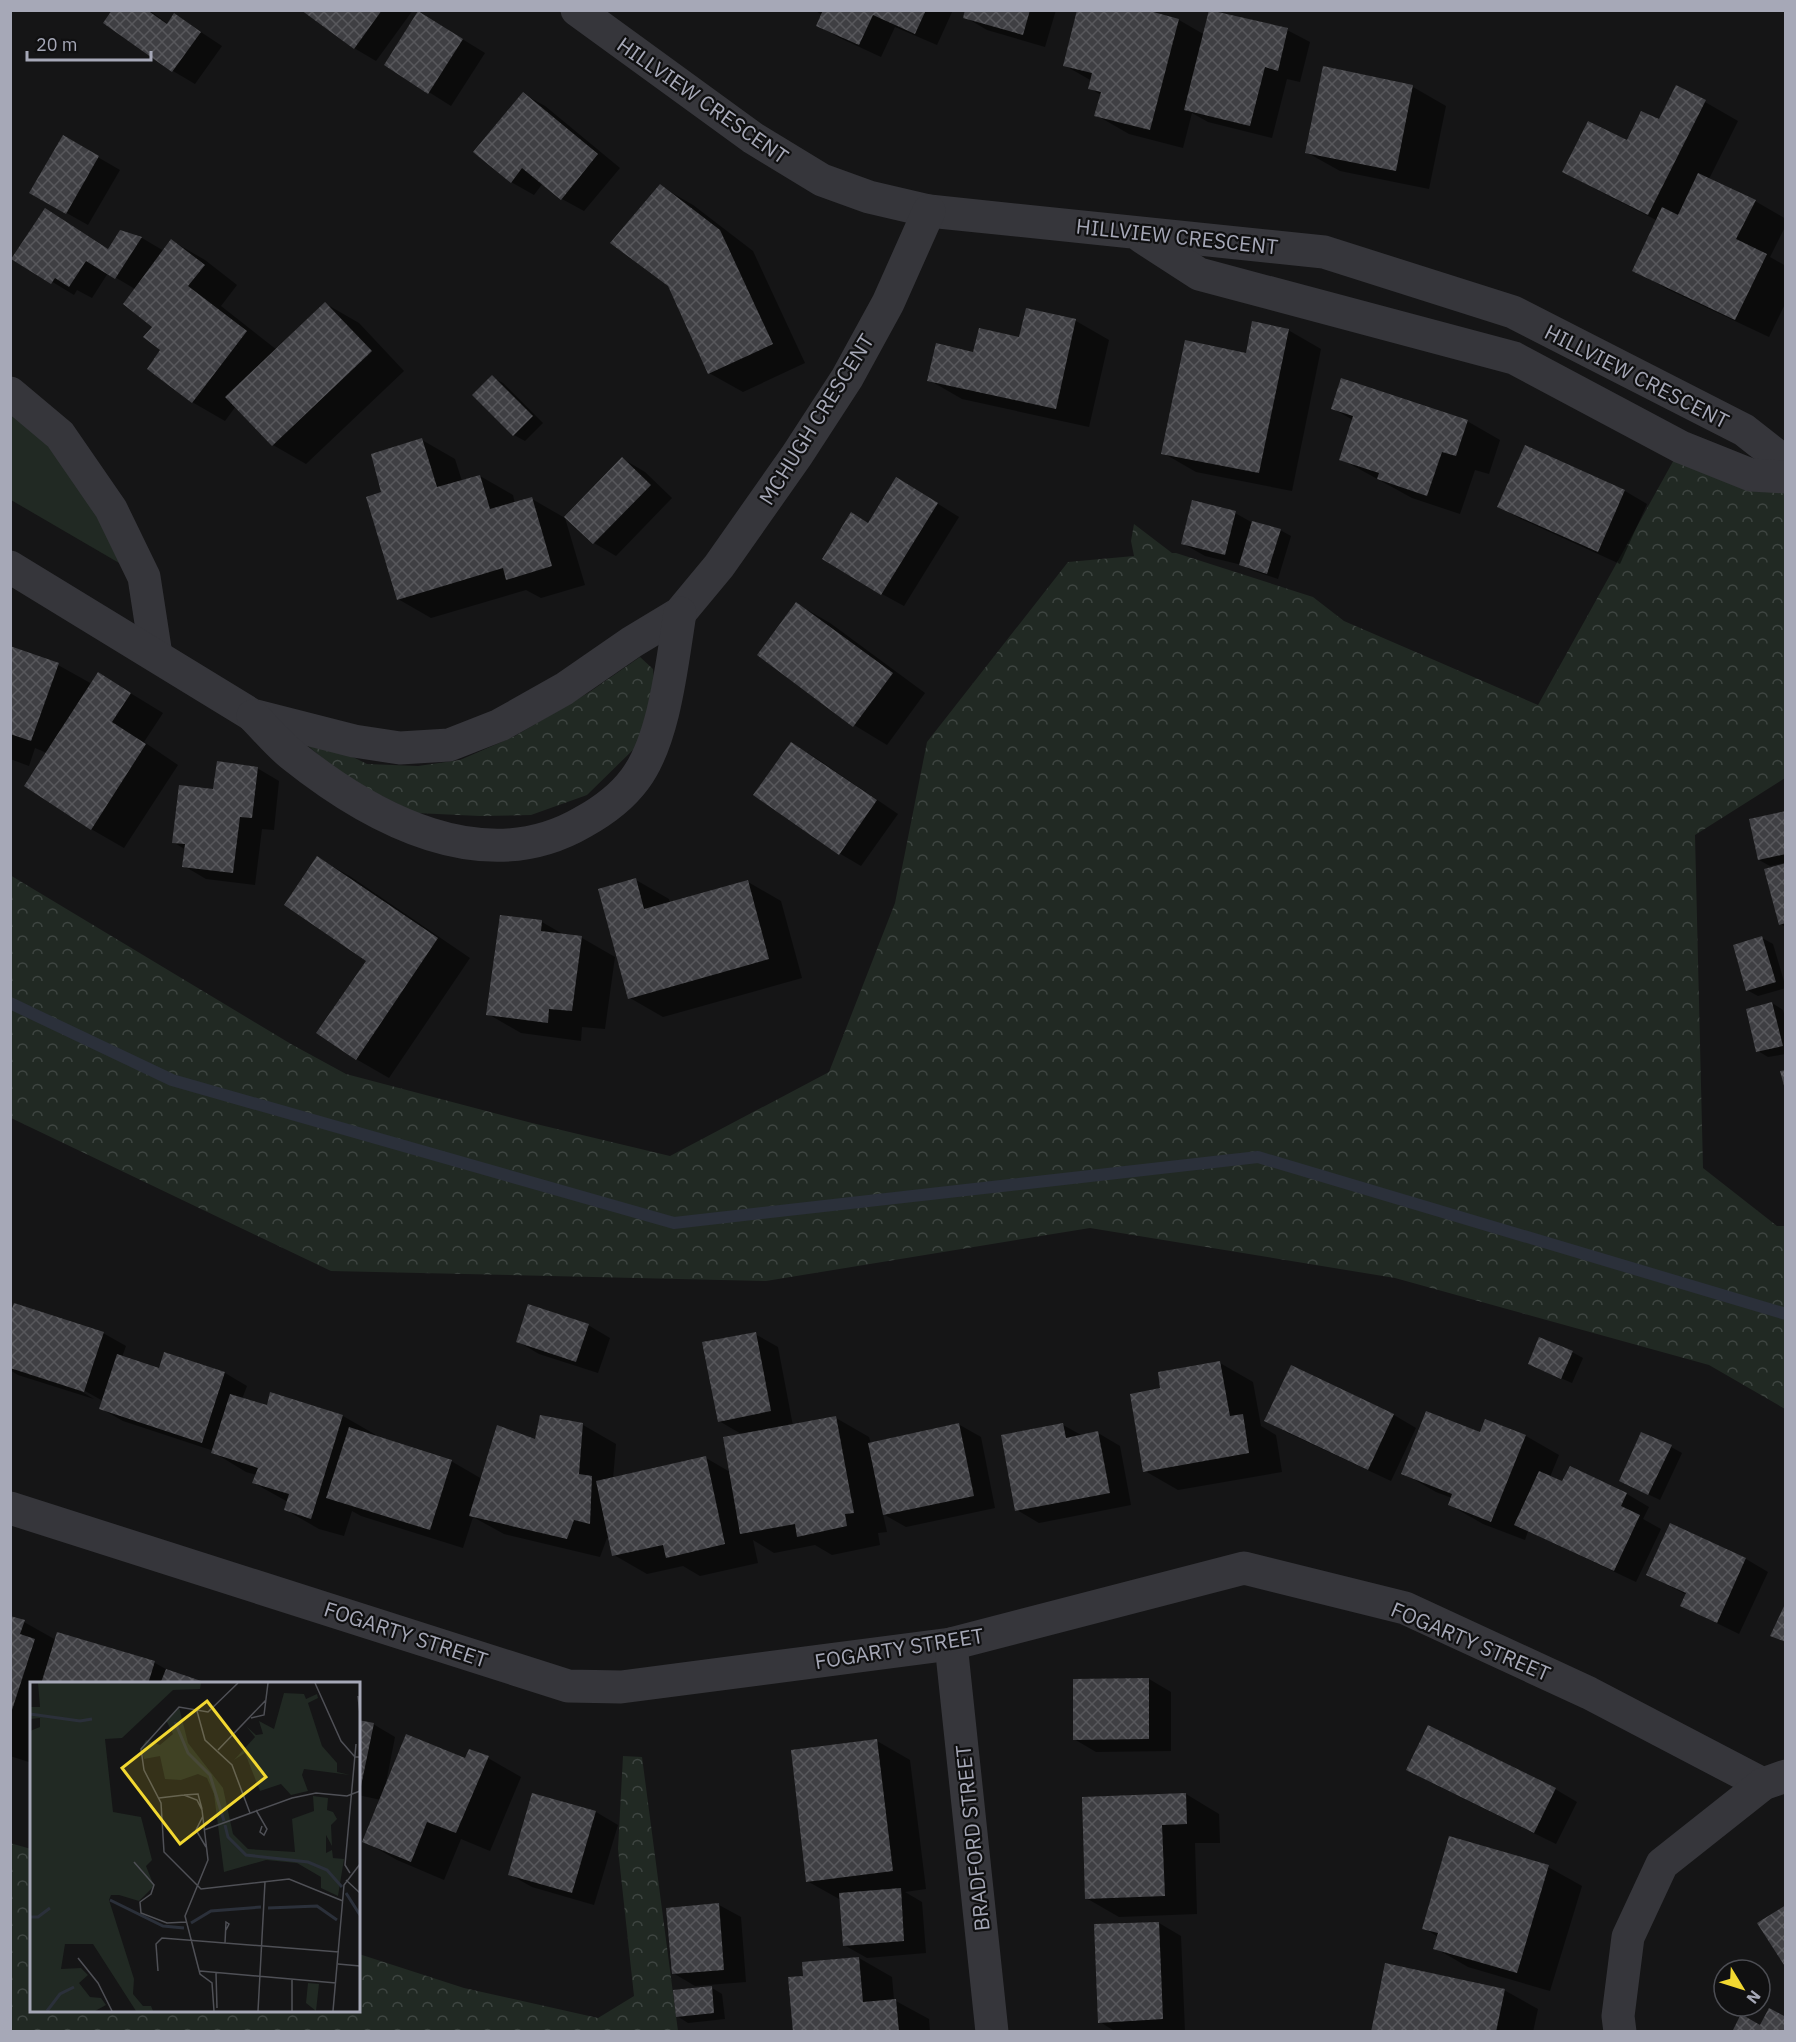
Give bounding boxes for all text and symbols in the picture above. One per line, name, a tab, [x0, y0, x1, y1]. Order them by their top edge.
scale bar	[27, 24, 152, 62]
street label: HILLVIEW CRESCENT	[612, 30, 794, 170]
text: 20 m	[36, 33, 78, 56]
street label: HILLVIEW CRESCENT	[1075, 211, 1279, 261]
street label: HILLVIEW CRESCENT	[1540, 317, 1734, 435]
street label: MCHUGH CRESCENT	[752, 328, 880, 510]
street label: FOGARTY STREET	[321, 1594, 491, 1674]
street label: FOGARTY STREET	[1387, 1595, 1555, 1687]
street label: FOGARTY STREET	[813, 1621, 985, 1675]
inset map	[30, 1682, 360, 2012]
street label: BRADFORD STREET	[948, 1743, 996, 1933]
north arrow	[1712, 1958, 1772, 2018]
text: N	[1742, 1987, 1765, 2008]

